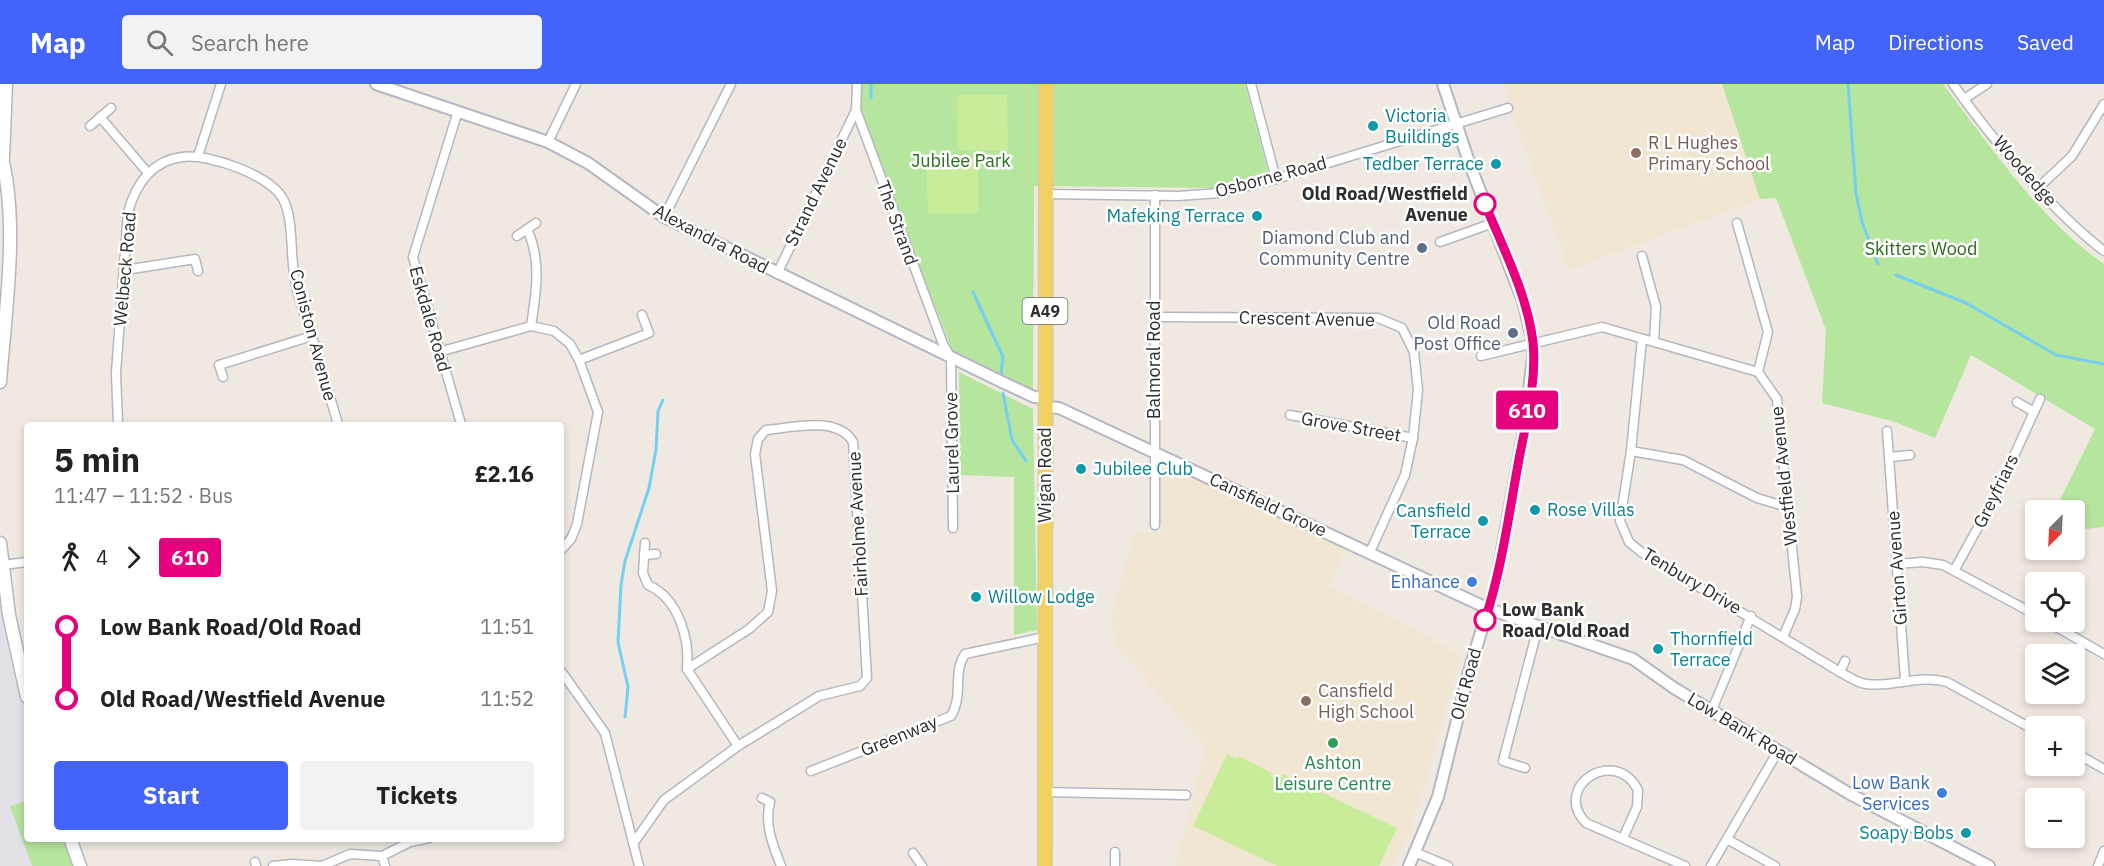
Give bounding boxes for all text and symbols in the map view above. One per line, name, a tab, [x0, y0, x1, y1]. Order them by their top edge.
search box	[122, 15, 542, 69]
text: Map	[30, 24, 86, 61]
icon: search	[143, 26, 176, 59]
text: Search here	[191, 28, 309, 57]
text: Map	[1815, 28, 1855, 56]
text: Directions	[1888, 28, 1984, 56]
text: Saved	[2017, 28, 2074, 56]
place label: Victoria Buildings	[1385, 104, 1460, 148]
marker: Victoria Buildings	[1366, 119, 1380, 133]
place label: R L Hughes Primary School	[1648, 131, 1770, 175]
street label: Woodedge	[1988, 131, 2062, 211]
street label: Strand Avenue	[779, 134, 852, 250]
marker: R L Hughes Primary School	[1629, 146, 1643, 160]
park label: Jubilee Park	[911, 149, 1011, 172]
street label: Osborne Road	[1213, 151, 1329, 202]
place label: Tedber Terrace	[1363, 152, 1484, 175]
marker: Tedber Terrace	[1489, 157, 1503, 171]
street label: The Strand	[872, 177, 923, 268]
place label: Old Road/Westfield Avenue	[1302, 182, 1468, 226]
marker: Old Road/Westfield Avenue	[1474, 193, 1496, 215]
street label: Alexandra Road	[650, 199, 773, 279]
place label: Mafeking Terrace	[1107, 204, 1245, 227]
marker: Mafeking Terrace	[1250, 209, 1264, 223]
street label: Welbeck Road	[108, 211, 141, 327]
place label: Diamond Club and Community Centre	[1259, 226, 1410, 270]
park label: Skitters Wood	[1865, 237, 1977, 260]
marker: Diamond Club and Community Centre	[1415, 241, 1429, 255]
street label: Eskdale Road	[404, 263, 457, 374]
street label: Coniston Avenue	[285, 266, 342, 403]
road number: A49	[1022, 298, 1068, 324]
street label: Balmoral Road	[1142, 301, 1165, 419]
street label: Crescent Avenue	[1239, 306, 1375, 331]
place label: Old Road Post Office	[1414, 311, 1501, 355]
marker: Old Road Post Office	[1506, 326, 1520, 340]
line badge: 610	[1492, 390, 1562, 430]
street label: Laurel Grove	[939, 392, 964, 494]
text: 610	[1508, 396, 1546, 424]
street label: Westfield Avenue	[1765, 405, 1802, 547]
street label: Grove Street	[1299, 406, 1403, 447]
street label: Wigan Road	[1033, 427, 1056, 523]
text: 5 min	[54, 438, 140, 481]
street label: Greyfriars	[1968, 450, 2023, 532]
street label: Fairholme Avenue	[842, 451, 873, 597]
place label: Jubilee Club	[1093, 457, 1193, 480]
text: £2.16	[475, 459, 534, 488]
marker: Jubilee Club	[1074, 462, 1088, 476]
street label: Cansfield Grove	[1206, 467, 1331, 542]
text: 11:47 – 11:52 · Bus	[54, 482, 233, 509]
place label: Rose Villas	[1547, 498, 1635, 521]
place label: Cansfield Terrace	[1396, 499, 1471, 543]
north arrow	[2025, 500, 2085, 560]
map controls	[2025, 500, 2085, 848]
marker: Rose Villas	[1528, 503, 1542, 517]
street label: Girton Avenue	[1881, 510, 1912, 626]
marker: Cansfield Terrace	[1476, 514, 1490, 528]
icon: walk	[54, 541, 87, 574]
icon: forward	[117, 541, 150, 574]
street label: Tenbury Drive	[1638, 542, 1746, 619]
text: 610	[171, 543, 209, 571]
text: 4	[96, 544, 108, 571]
place label: Enhance	[1390, 570, 1460, 593]
button: locate	[2025, 572, 2085, 632]
marker: Enhance	[1465, 575, 1479, 589]
place label: Willow Lodge	[988, 585, 1095, 608]
marker: Willow Lodge	[969, 590, 983, 604]
place label: Low Bank Road/Old Road	[1502, 598, 1630, 642]
marker: Low Bank Road/Old Road	[1474, 609, 1496, 631]
text: Low Bank Road/Old Road	[100, 612, 362, 641]
text: 11:51	[480, 613, 534, 640]
place label: Thornfield Terrace	[1670, 627, 1753, 671]
marker: Thornfield Terrace	[1651, 642, 1665, 656]
button: layers	[2025, 644, 2085, 704]
street label: Old Road	[1445, 645, 1486, 722]
place label: Cansfield High School	[1318, 679, 1414, 723]
text: Old Road/Westfield Avenue	[100, 684, 385, 713]
text: 11:52	[480, 685, 534, 712]
street label: Low Bank Road	[1683, 687, 1801, 770]
marker: Cansfield High School	[1299, 694, 1313, 708]
street label: Greenway	[857, 710, 941, 761]
button: +	[2025, 716, 2085, 776]
marker: Ashton Leisure Centre	[1326, 736, 1340, 750]
place label: Ashton Leisure Centre	[1275, 751, 1392, 795]
button: Start	[54, 761, 288, 830]
button: Tickets	[300, 761, 534, 830]
place label: Low Bank Services	[1852, 771, 1931, 815]
marker: Low Bank Services	[1935, 786, 1949, 800]
button: −	[2025, 788, 2085, 848]
place label: Soapy Bobs	[1859, 821, 1954, 844]
marker: Soapy Bobs	[1959, 826, 1973, 840]

